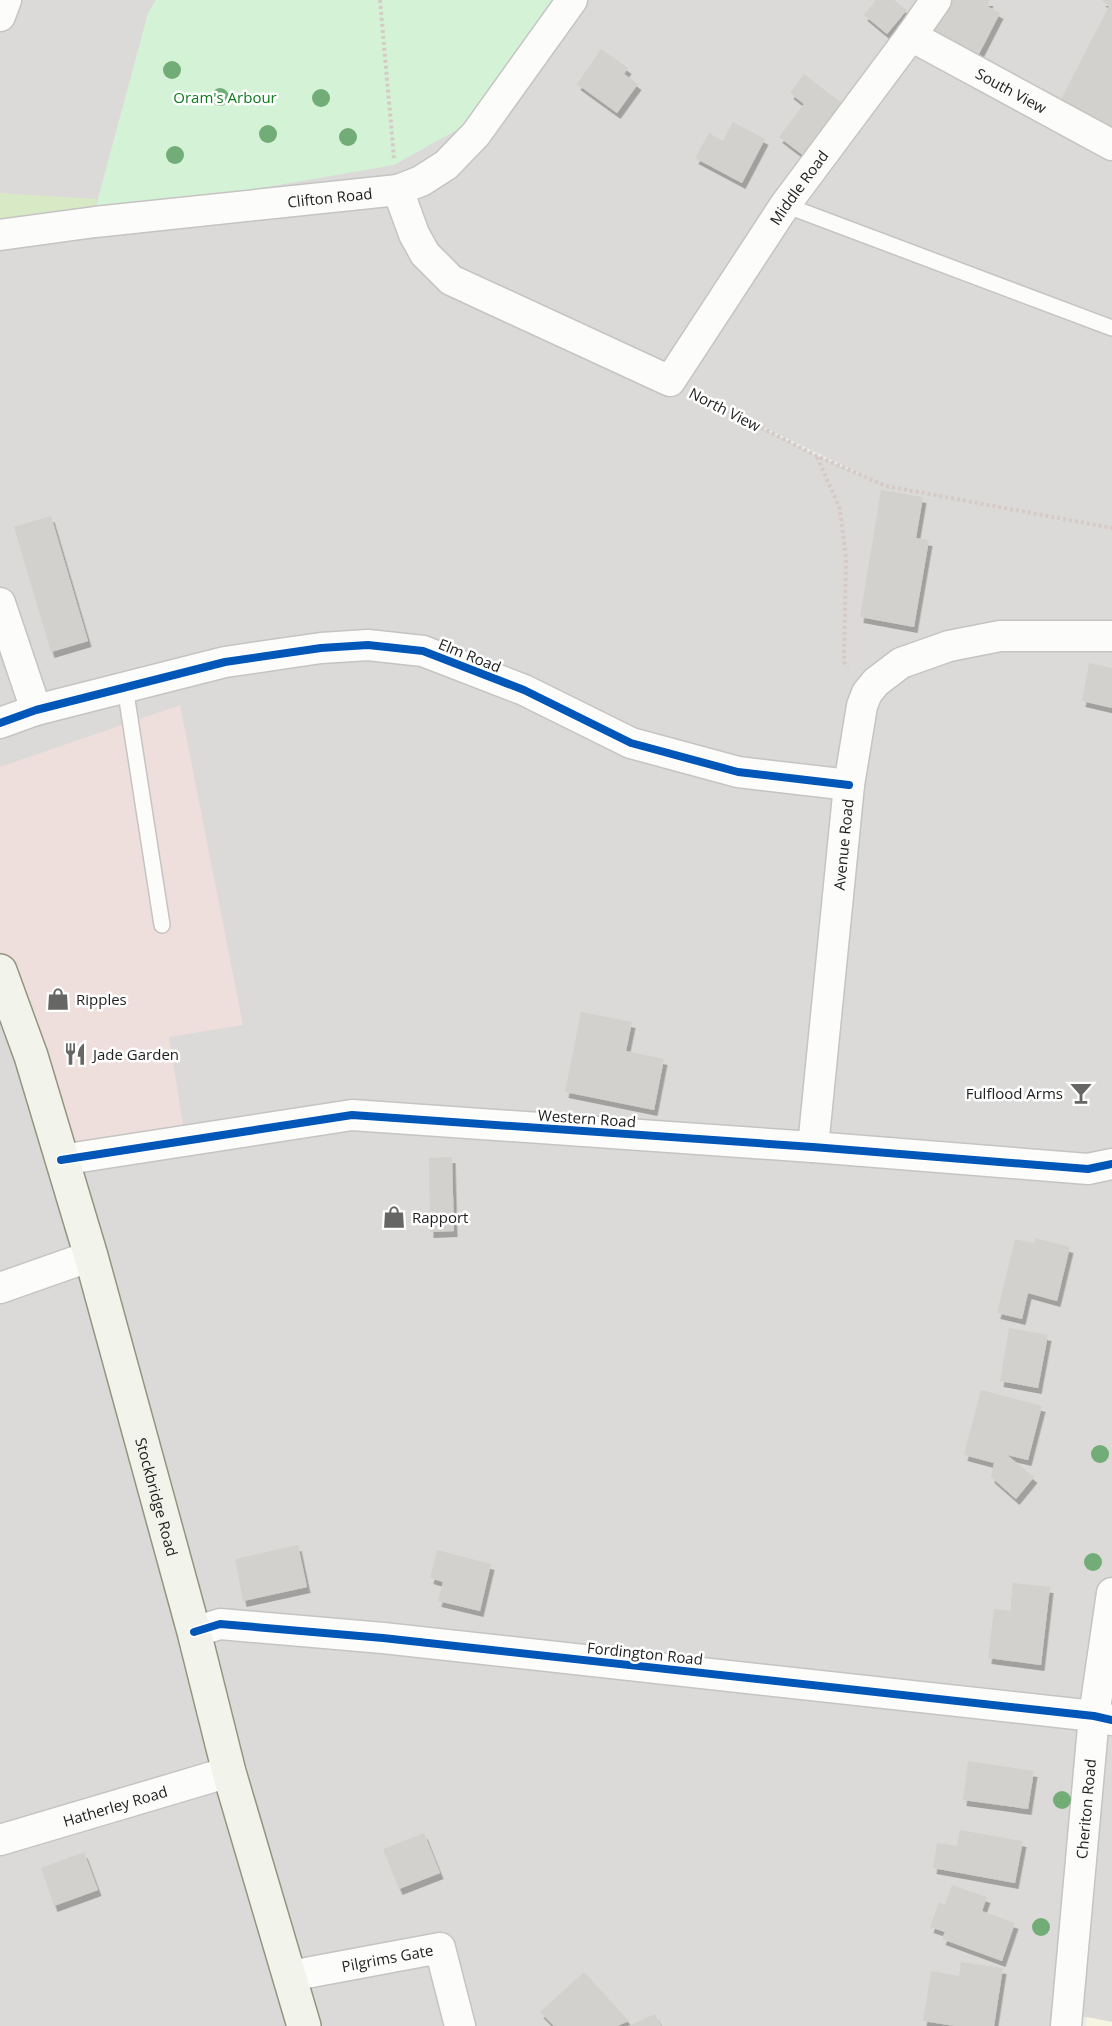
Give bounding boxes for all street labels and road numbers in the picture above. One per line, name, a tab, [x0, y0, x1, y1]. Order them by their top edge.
street label: South View	[972, 63, 1050, 118]
street label: Middle Road	[765, 146, 832, 229]
street label: Clifton Road	[286, 183, 373, 212]
street label: North View	[686, 382, 764, 436]
street label: Elm Road	[436, 633, 504, 677]
street label: Avenue Road	[829, 798, 858, 891]
street label: Western Road	[537, 1105, 637, 1131]
street label: Stockbridge Road	[131, 1435, 183, 1558]
street label: Fordington Road	[586, 1637, 704, 1669]
street label: Cheriton Road	[1071, 1758, 1100, 1860]
street label: Hatherley Road	[60, 1781, 170, 1831]
street label: Pilgrims Gate	[340, 1939, 435, 1976]

